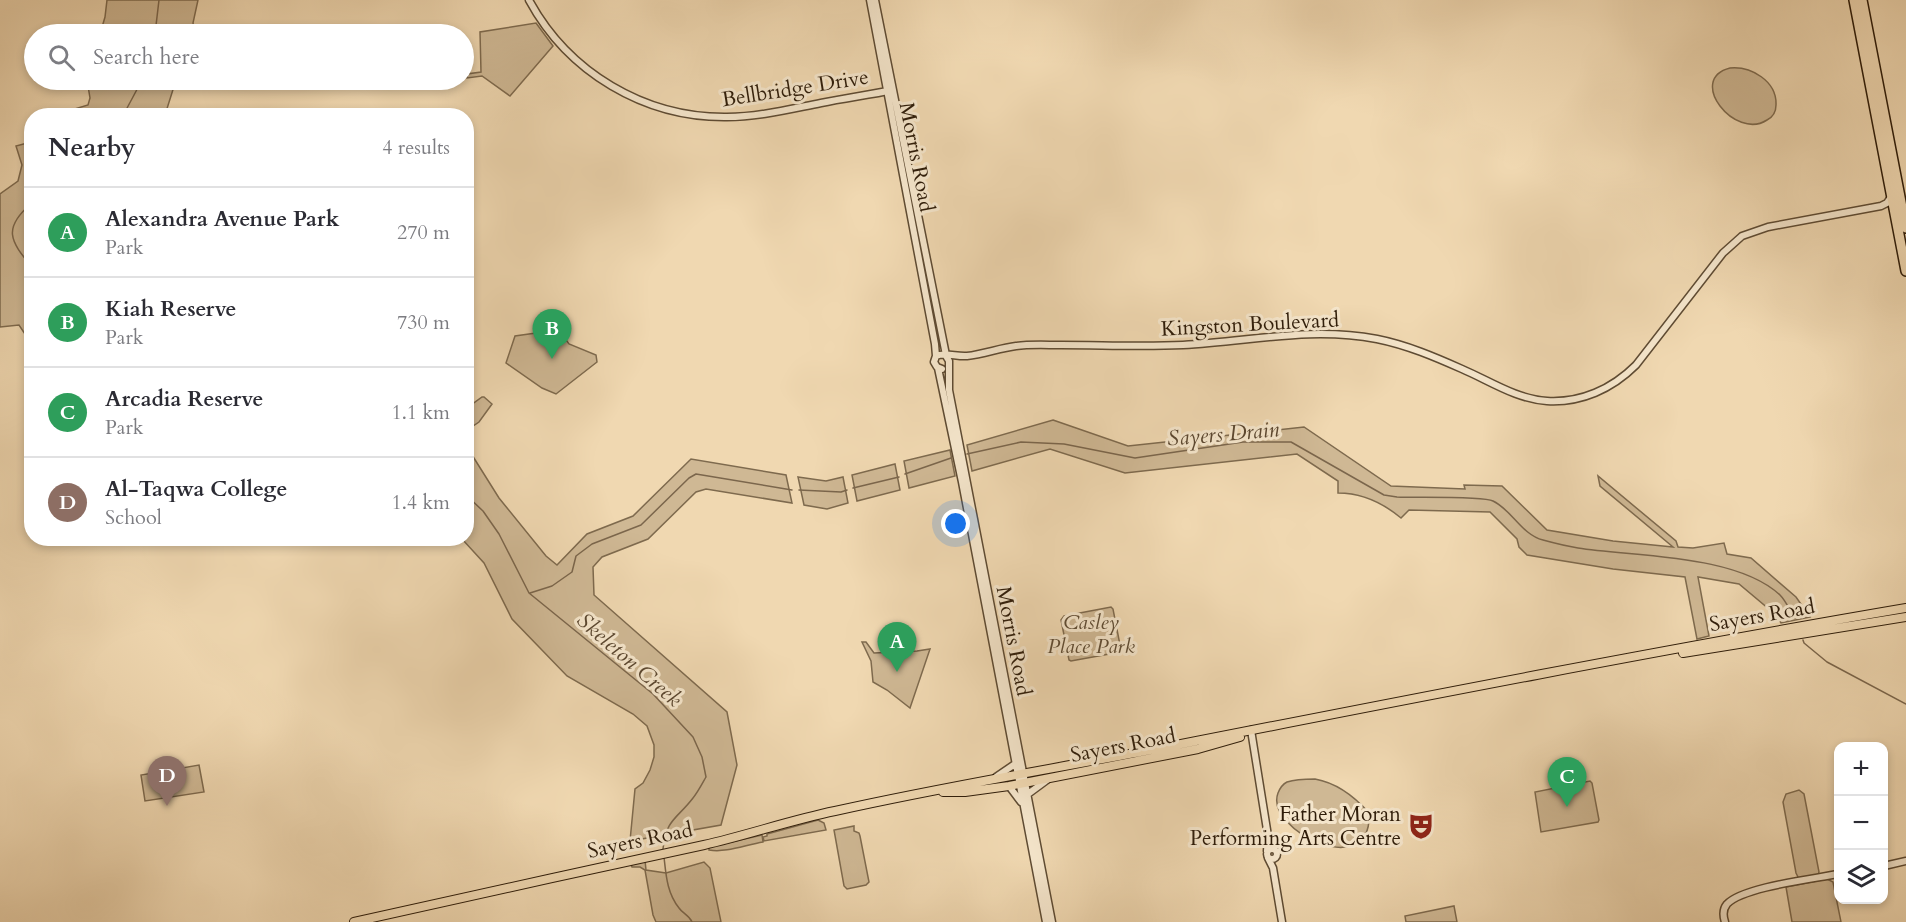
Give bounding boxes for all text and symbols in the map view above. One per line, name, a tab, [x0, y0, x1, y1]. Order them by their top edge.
search box	[24, 24, 474, 90]
icon: search	[45, 41, 78, 74]
text: Search here	[93, 42, 200, 72]
street label: Bellbridge Drive	[720, 63, 871, 114]
street label: Morris Road	[892, 100, 941, 214]
text: Nearby	[48, 130, 136, 165]
text: 4 results	[382, 134, 450, 161]
text: Alexandra Avenue Park	[105, 204, 339, 234]
text: A	[60, 219, 75, 246]
text: 270 m	[397, 219, 450, 246]
text: Park	[105, 234, 143, 261]
text: Kiah Reserve	[105, 294, 236, 324]
street label: Kingston Boulevard	[1160, 305, 1340, 344]
text: B	[60, 309, 75, 336]
text: 730 m	[397, 309, 450, 336]
pin: B	[532, 310, 572, 359]
text: Park	[105, 324, 143, 351]
text: Arcadia Reserve	[105, 384, 263, 414]
text: C	[60, 399, 75, 426]
text: 1.1 km	[391, 399, 450, 426]
text: Park	[105, 414, 143, 441]
water label: Sayers Drain	[1166, 414, 1281, 454]
text: Al-Taqwa College	[105, 474, 287, 504]
text: D	[59, 489, 76, 516]
text: 1.4 km	[391, 489, 450, 516]
text: School	[105, 504, 162, 531]
your location	[941, 509, 970, 538]
street label: Morris Road	[989, 584, 1038, 698]
street label: Sayers Road	[1707, 592, 1817, 639]
water label: Skeleton Creek	[570, 606, 688, 714]
park label: Casley Place Park	[1047, 608, 1135, 661]
pin: A	[878, 622, 916, 672]
street label: Sayers Road	[1068, 721, 1178, 770]
map controls	[1834, 742, 1888, 904]
button: +	[1834, 742, 1888, 796]
pin: D	[148, 756, 186, 806]
pin: C	[1548, 758, 1586, 807]
button: −	[1834, 796, 1888, 850]
place label: Father Moran Performing Arts Centre	[1190, 800, 1401, 853]
theatre icon: Father Moran Performing Arts Centre	[1406, 811, 1436, 841]
street label: Sayers Road	[585, 815, 695, 866]
button: layers	[1834, 850, 1888, 904]

